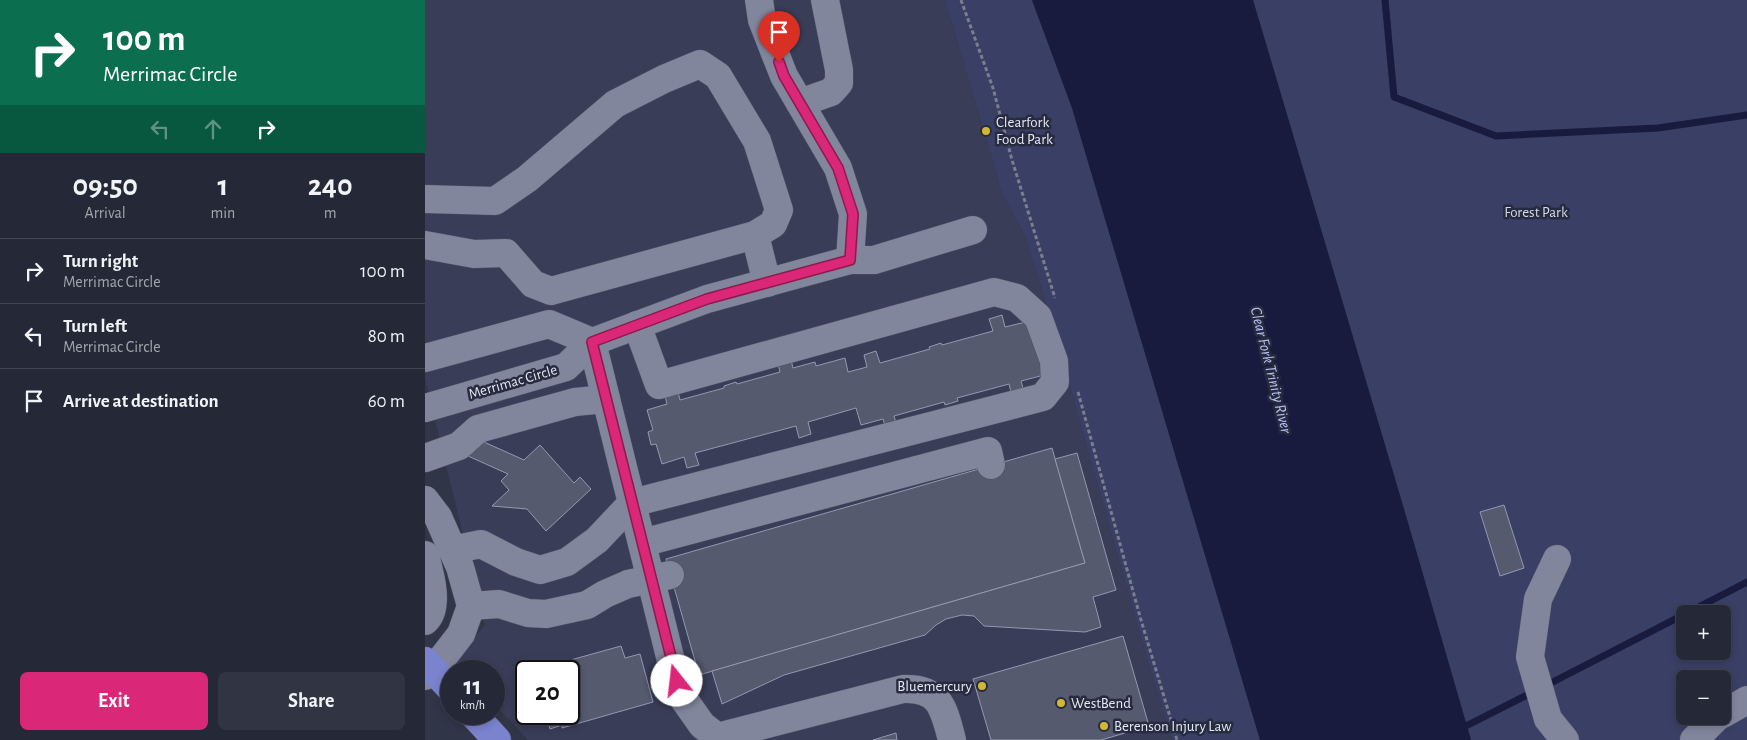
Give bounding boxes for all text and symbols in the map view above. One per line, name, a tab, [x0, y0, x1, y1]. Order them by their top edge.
pin	[758, 11, 800, 62]
icon: arrive	[765, 18, 793, 46]
icon: right	[20, 20, 85, 85]
text: 100 m	[103, 22, 186, 57]
text: Merrimac Circle	[103, 63, 237, 85]
icon: left	[146, 115, 174, 143]
icon: ahead	[199, 115, 227, 143]
icon: right	[252, 115, 280, 143]
place label: Clearfork Food Park	[996, 115, 1053, 147]
marker: Clearfork Food Park	[980, 125, 992, 137]
text: 09:50	[72, 171, 138, 201]
text: 1	[217, 171, 228, 201]
text: 240	[308, 171, 353, 201]
text: Arrival	[85, 205, 126, 221]
text: min	[210, 205, 235, 221]
text: m	[324, 205, 337, 221]
park label: Forest Park	[1504, 205, 1568, 220]
text: Turn right	[63, 252, 138, 271]
icon: right	[20, 257, 48, 285]
text: 100 m	[360, 262, 405, 281]
text: Merrimac Circle	[63, 274, 161, 290]
water label: Clear Fork Trinity River	[1248, 305, 1295, 436]
text: Turn left	[63, 317, 127, 336]
icon: left	[20, 322, 48, 350]
text: 80 m	[368, 327, 405, 346]
text: Merrimac Circle	[63, 339, 161, 355]
street label: Merrimac Circle	[467, 362, 559, 402]
icon: arrive	[20, 387, 48, 415]
text: Arrive at destination	[63, 392, 219, 411]
text: 60 m	[368, 392, 405, 411]
map controls	[1676, 605, 1731, 725]
button: +	[1676, 605, 1731, 660]
position arrow	[650, 654, 702, 706]
speed limit sign: 20	[515, 660, 580, 725]
button: −	[1676, 670, 1731, 725]
button: Exit	[20, 672, 208, 730]
button: Share	[218, 672, 405, 730]
text: 11	[463, 674, 482, 699]
place label: Bluemercury	[897, 679, 973, 694]
marker: Bluemercury	[976, 680, 988, 692]
place label: WestBend	[1071, 696, 1131, 711]
marker: WestBend	[1055, 697, 1067, 709]
text: km/h	[460, 699, 485, 711]
place label: Berenson Injury Law	[1114, 719, 1231, 734]
marker: Berenson Injury Law	[1098, 720, 1110, 732]

